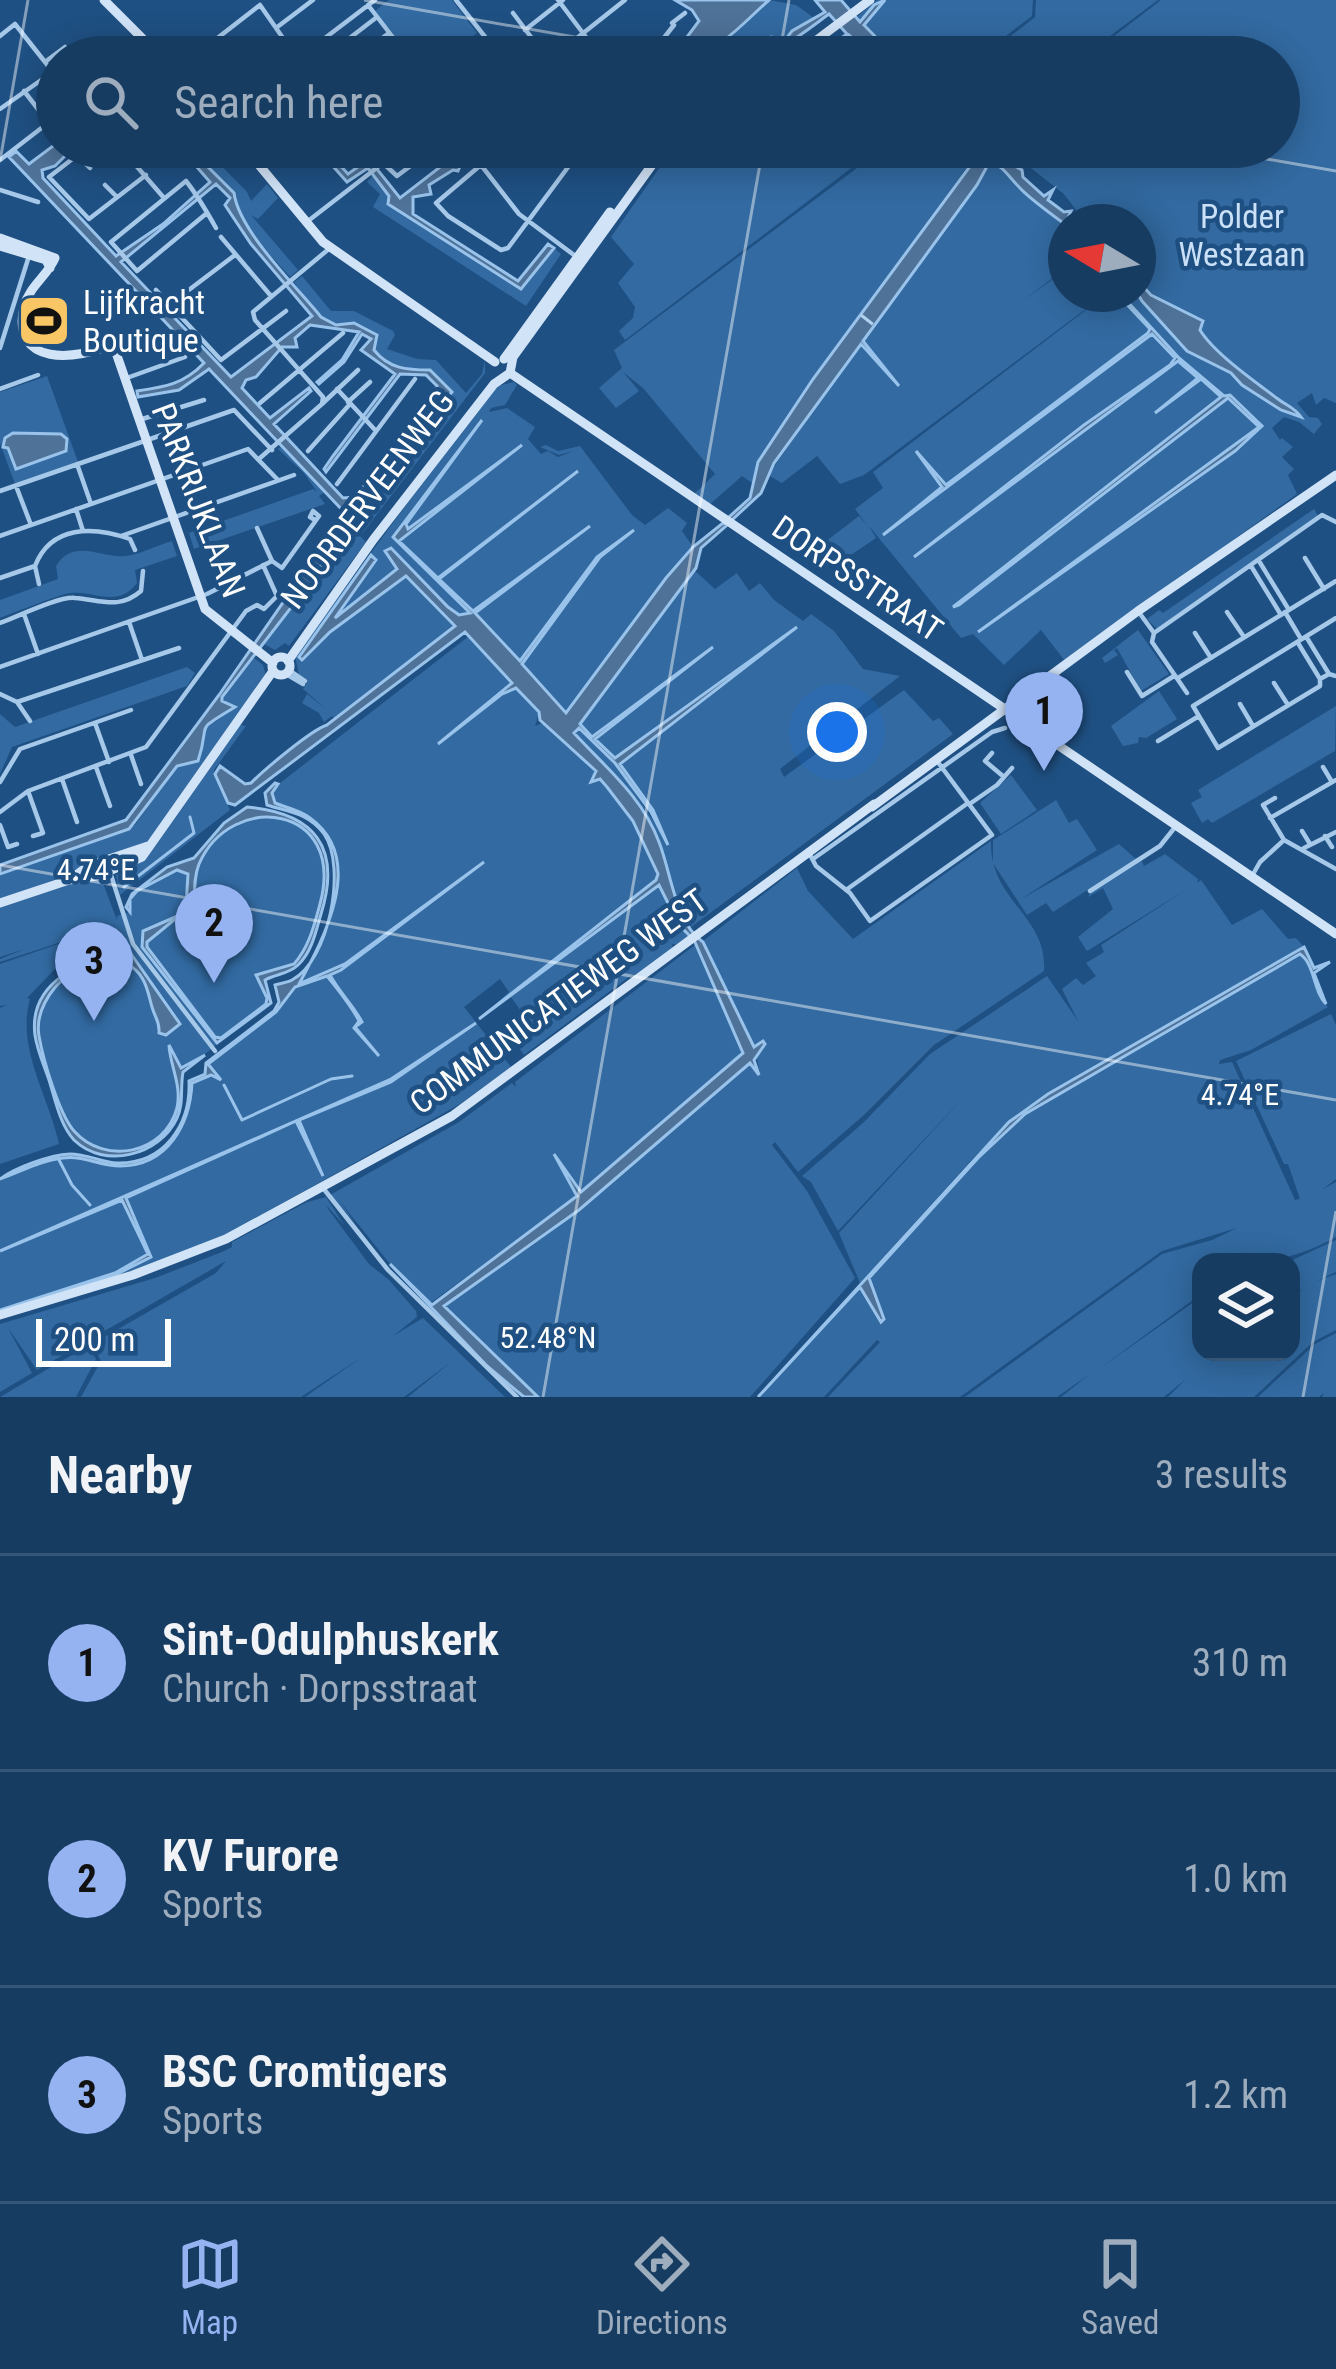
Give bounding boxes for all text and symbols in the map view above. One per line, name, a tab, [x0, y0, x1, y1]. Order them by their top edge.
search box	[36, 36, 1300, 168]
icon: search	[78, 69, 144, 135]
text: Search here	[174, 76, 383, 129]
park label: Polder Westzaan	[1178, 197, 1306, 274]
north arrow	[1048, 204, 1156, 312]
place label: Lijfkracht Boutique	[83, 283, 205, 360]
sports icon: Lijfkracht Boutique	[16, 293, 72, 349]
street label: NOORDERVEENWEG	[273, 383, 462, 616]
street label: PARKRIJKLAAN	[144, 398, 253, 603]
street label: DORPSSTRAAT	[765, 507, 950, 650]
pin: 1	[1005, 672, 1083, 771]
your location	[807, 702, 867, 762]
text: 4.74°E	[57, 852, 135, 887]
street label: COMMUNICATIEWEG WEST	[402, 881, 714, 1122]
pin: 2	[175, 884, 253, 983]
pin: 3	[55, 922, 133, 1021]
text: 4.74°E	[1201, 1077, 1279, 1112]
map controls	[1192, 1253, 1300, 1361]
button: layers	[1192, 1253, 1300, 1361]
scale bar	[36, 1313, 171, 1366]
text: 200 m	[54, 1320, 135, 1359]
text: 52.48°N	[500, 1320, 596, 1355]
text: Nearby	[48, 1446, 192, 1505]
text: 3 results	[1155, 1452, 1288, 1498]
text: Sint-Odulphuskerk	[162, 1613, 499, 1666]
text: 1	[77, 1640, 97, 1686]
text: 310 m	[1192, 1640, 1288, 1686]
text: Church · Dorpsstraat	[162, 1666, 478, 1712]
text: KV Furore	[162, 1829, 339, 1882]
text: 2	[77, 1856, 97, 1902]
text: 1.0 km	[1183, 1856, 1288, 1902]
text: Sports	[162, 1882, 263, 1928]
text: BSC Cromtigers	[162, 2045, 448, 2098]
text: 3	[77, 2072, 97, 2118]
text: 1.2 km	[1183, 2072, 1288, 2118]
text: Sports	[162, 2098, 263, 2144]
tab: Map	[177, 2231, 243, 2342]
tab: Directions	[596, 2231, 728, 2342]
tab: Saved	[1081, 2231, 1159, 2342]

